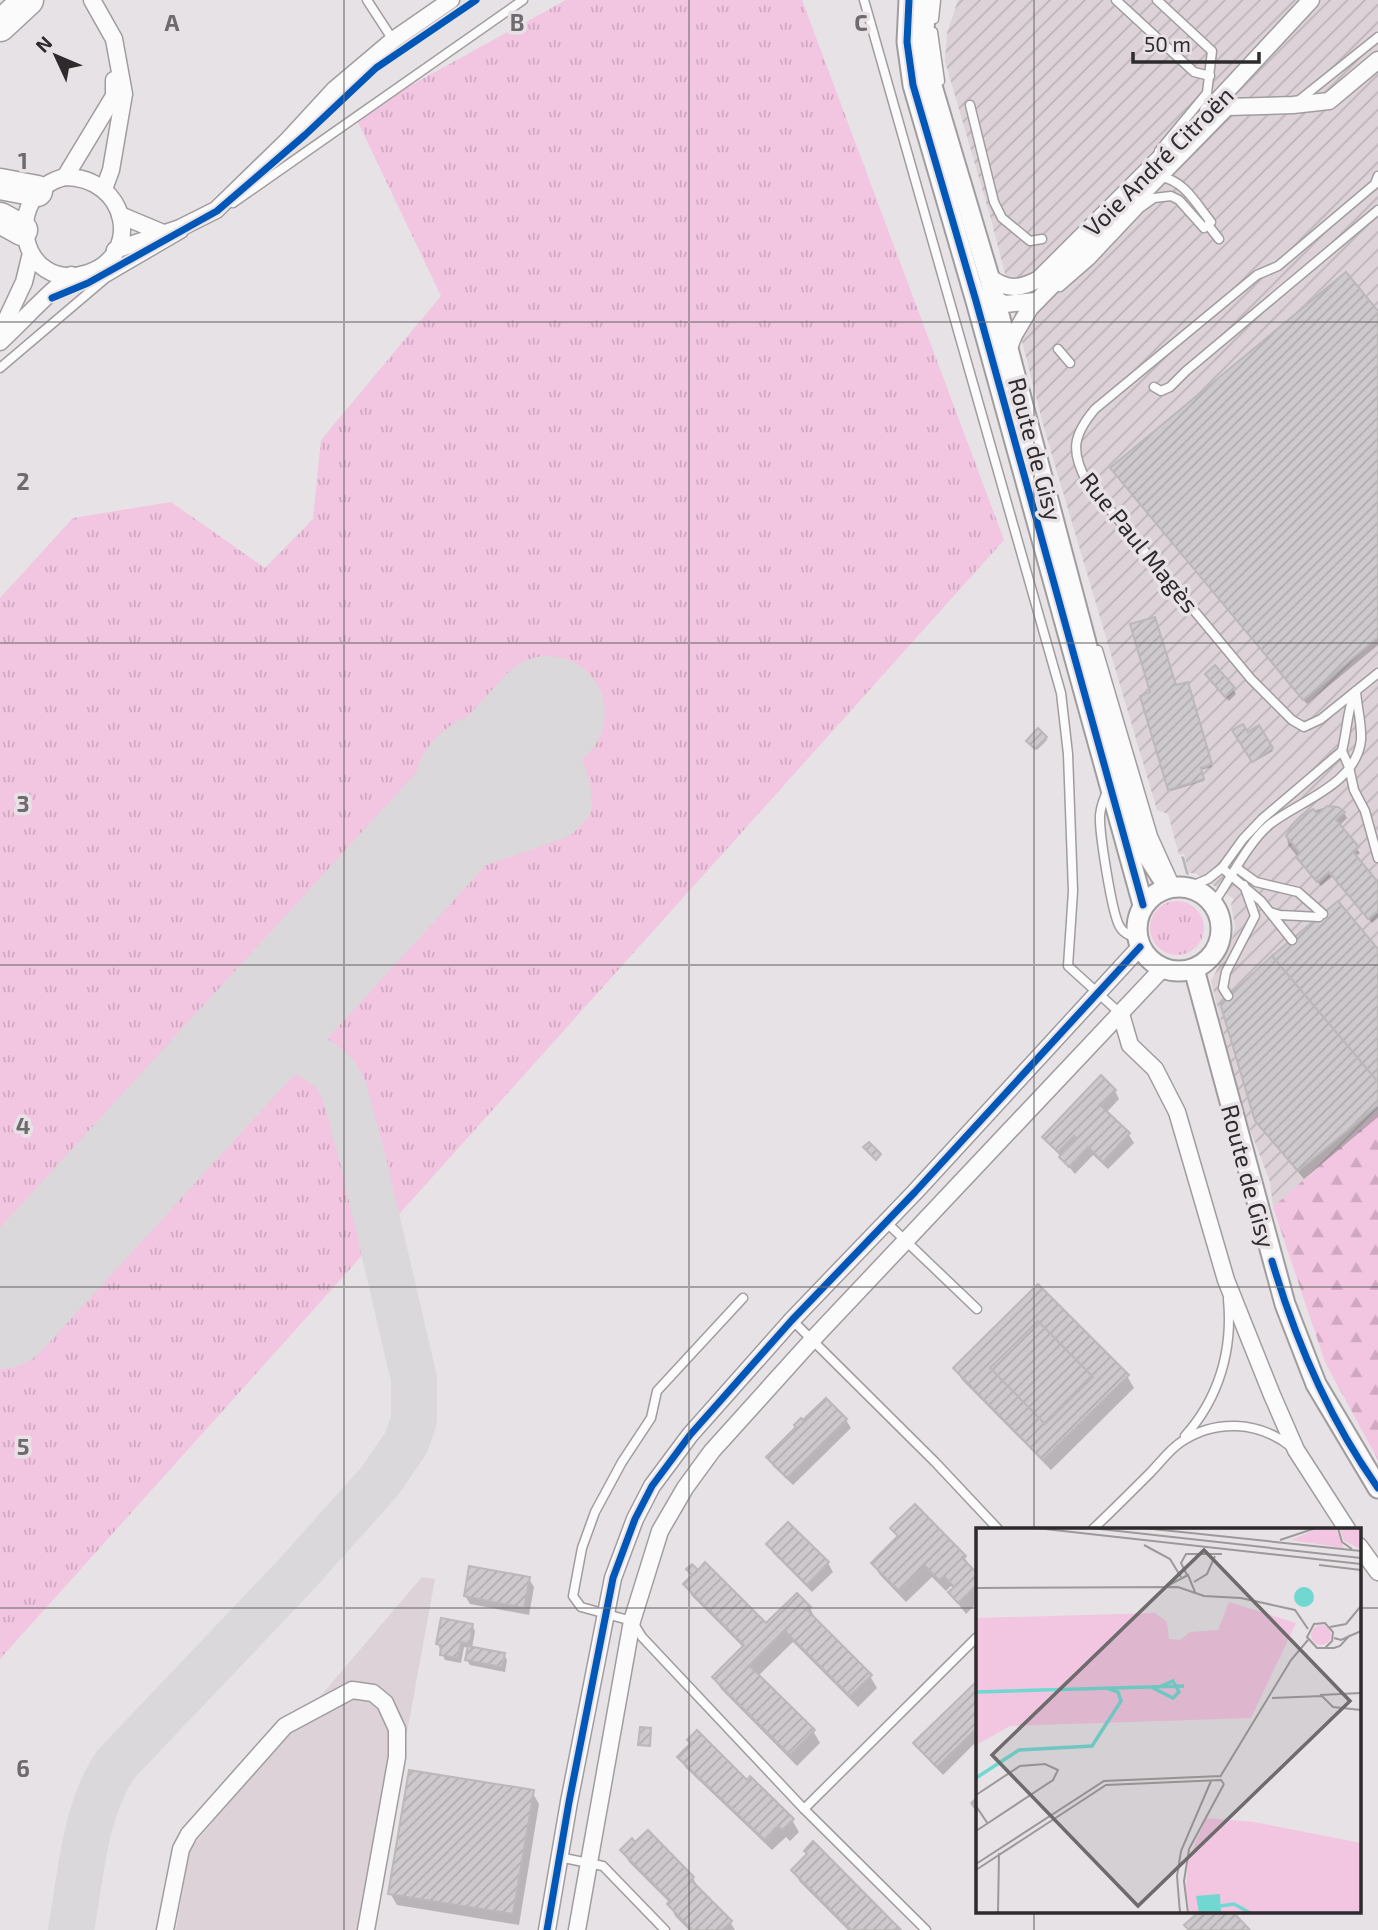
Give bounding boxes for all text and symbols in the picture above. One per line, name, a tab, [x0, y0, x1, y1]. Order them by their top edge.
text: A	[164, 8, 180, 36]
text: B	[510, 8, 524, 36]
text: C	[854, 8, 868, 36]
north arrow	[21, 21, 91, 91]
scale bar	[1133, 21, 1259, 65]
text: N	[30, 31, 56, 57]
text: 50 m	[1144, 31, 1191, 56]
street label: Voie André Citroën	[1077, 80, 1239, 242]
text: 1	[18, 146, 28, 174]
street label: Route de Gisy	[1003, 374, 1069, 524]
street label: Rue Paul Magès	[1075, 466, 1205, 618]
text: 2	[16, 467, 30, 495]
text: 3	[16, 789, 30, 817]
street label: Route de Gisy	[1216, 1101, 1282, 1251]
text: 4	[16, 1111, 30, 1139]
text: 5	[17, 1432, 29, 1460]
inset map	[976, 1528, 1360, 1912]
text: 6	[16, 1754, 30, 1782]

